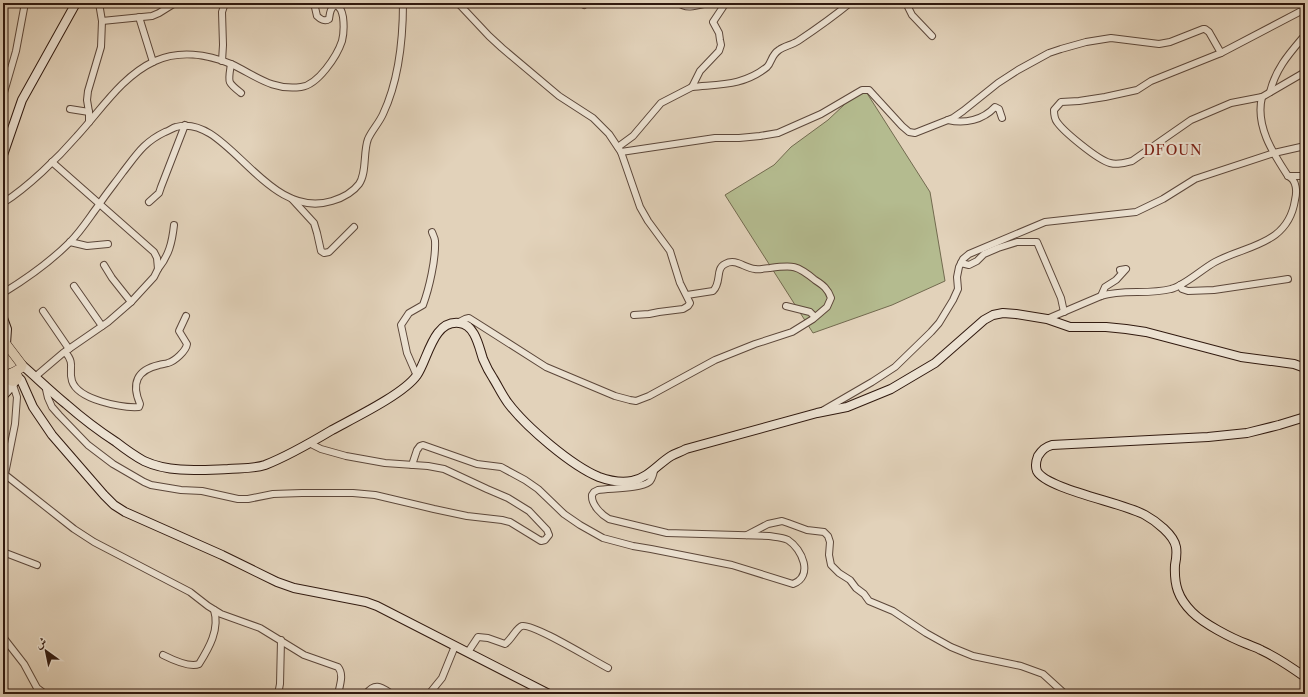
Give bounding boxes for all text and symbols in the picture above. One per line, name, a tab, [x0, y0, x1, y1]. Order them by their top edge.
district label: DFOUN	[1143, 141, 1203, 159]
north arrow	[26, 631, 66, 671]
text: ش	[32, 634, 49, 651]

